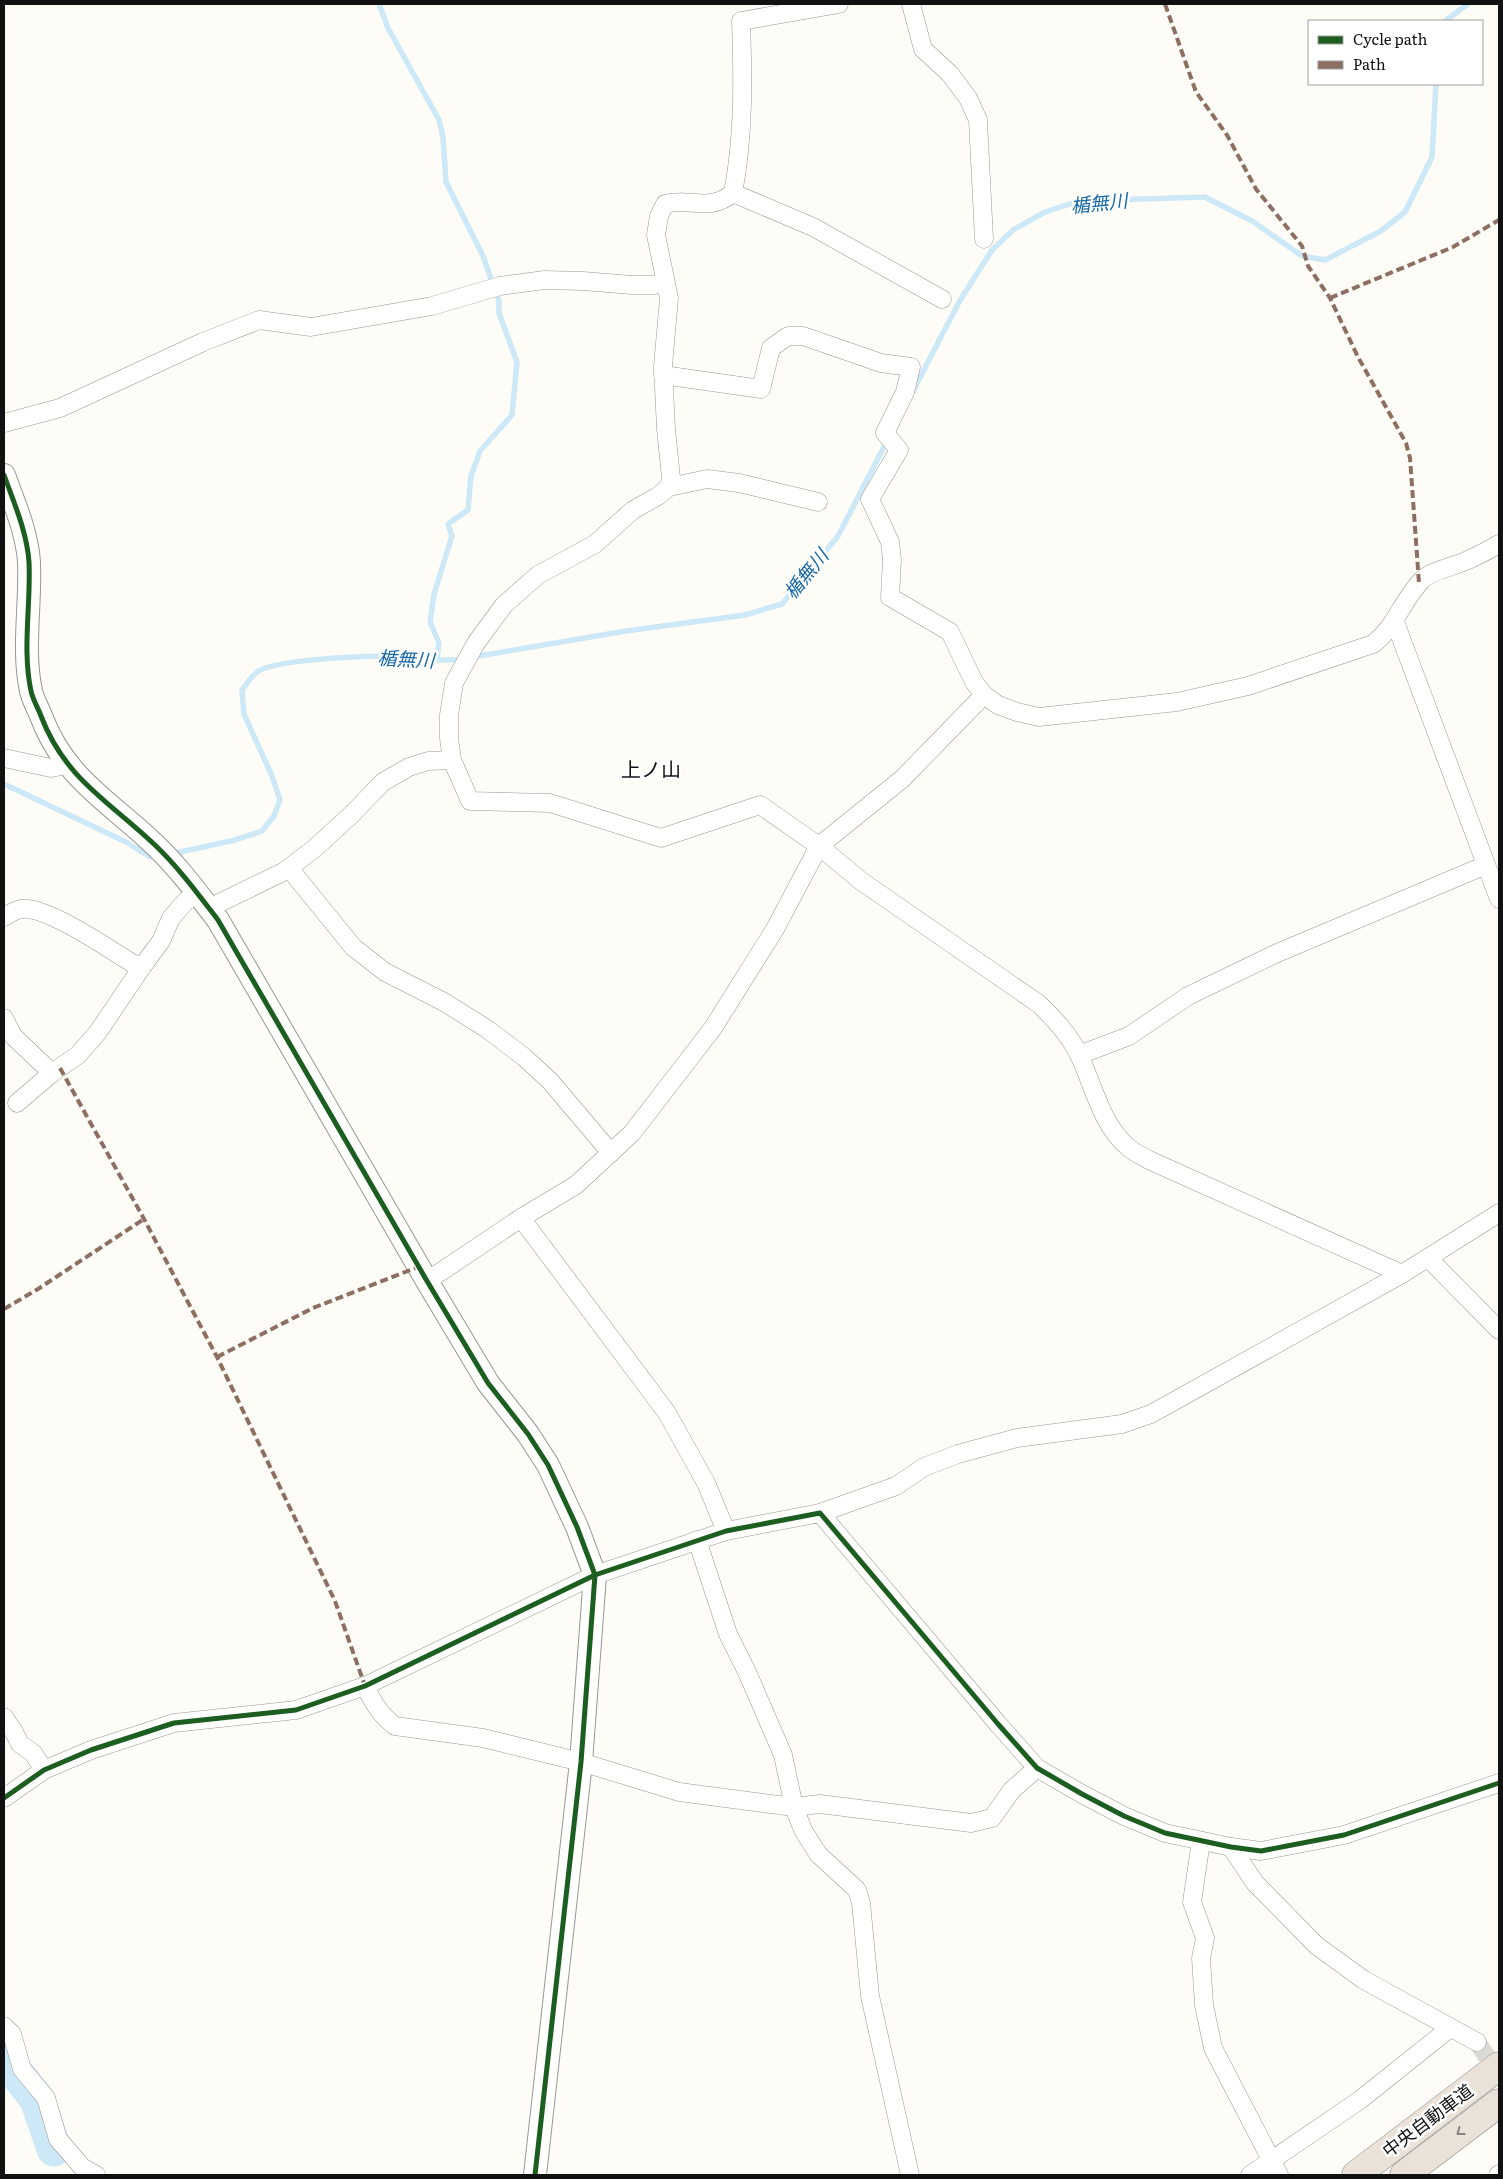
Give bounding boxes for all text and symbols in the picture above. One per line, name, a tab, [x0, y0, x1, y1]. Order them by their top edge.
legend	[1308, 20, 1483, 85]
text: Cycle path	[1353, 27, 1428, 50]
text: Path	[1353, 52, 1386, 75]
water label: 楯無川	[1069, 185, 1131, 219]
water label: 楯無川	[776, 541, 835, 604]
water label: 楯無川	[377, 643, 437, 674]
district label: 上ノ山	[621, 753, 681, 783]
street label: 中央自動車道	[1376, 2077, 1478, 2163]
one-way arrow	[1457, 2127, 1466, 2135]

